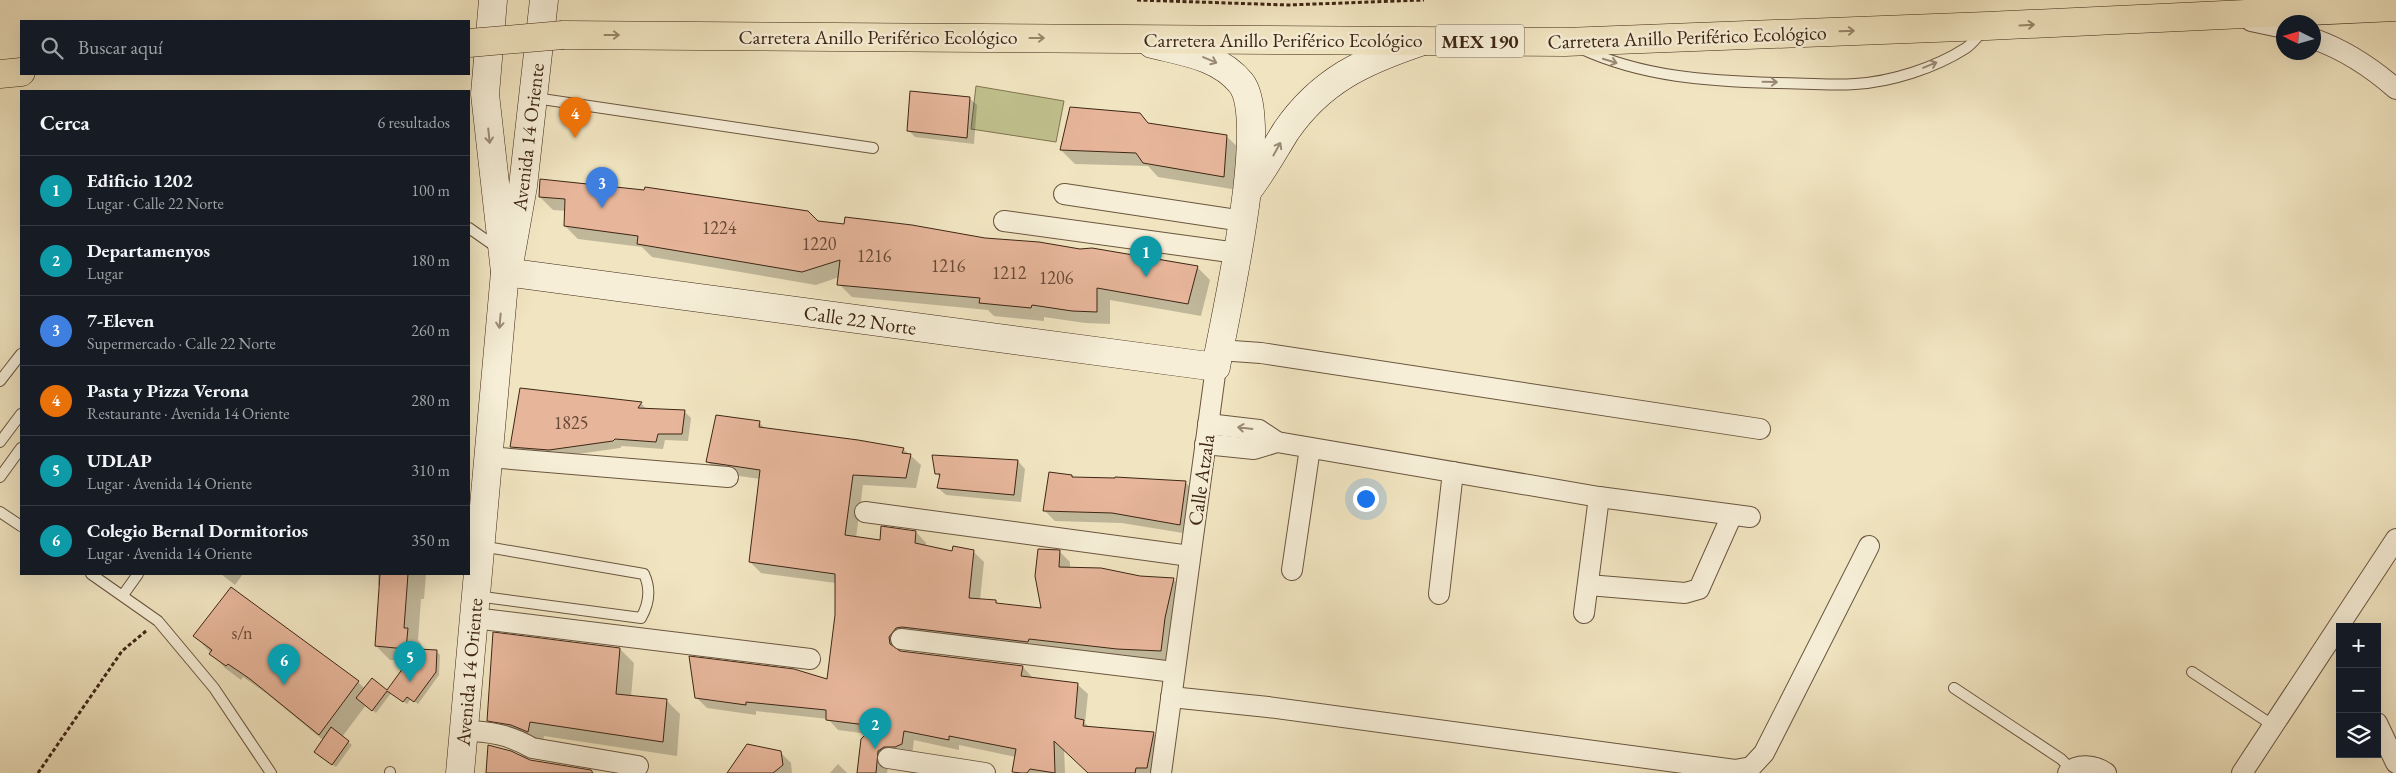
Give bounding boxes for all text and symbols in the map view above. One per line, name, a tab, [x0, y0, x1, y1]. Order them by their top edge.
north arrow	[2276, 15, 2321, 60]
street label: Carretera Anillo Periférico Ecológico	[1547, 19, 1827, 55]
search box	[20, 20, 470, 75]
one-way arrow	[2019, 20, 2035, 29]
street label: Carretera Anillo Periférico Ecológico	[738, 24, 1018, 50]
road number: MEX 190	[1436, 24, 1524, 58]
street label: Carretera Anillo Periférico Ecológico	[1143, 27, 1423, 53]
one-way arrow	[1839, 27, 1855, 36]
one-way arrow	[604, 30, 620, 40]
one-way arrow	[1028, 33, 1045, 43]
icon: search	[38, 34, 66, 62]
text: Buscar aquí	[78, 35, 163, 60]
one-way arrow	[1202, 56, 1217, 66]
one-way arrow	[1601, 56, 1617, 66]
one-way arrow	[1922, 60, 1937, 69]
street label: Avenida 14 Oriente	[506, 62, 550, 213]
one-way arrow	[1762, 78, 1778, 87]
pin: 4	[559, 97, 591, 138]
text: Cerca	[40, 109, 90, 136]
text: 6 resultados	[378, 112, 450, 133]
one-way arrow	[484, 127, 494, 143]
one-way arrow	[1272, 142, 1282, 157]
pin: 3	[586, 167, 618, 208]
text: Edificio 1202	[87, 168, 193, 193]
text: 1	[52, 180, 60, 201]
text: 100 m	[411, 180, 450, 201]
text: Lugar · Calle 22 Norte	[87, 193, 224, 214]
house number: 1224	[702, 216, 737, 239]
house number: 1220	[802, 232, 837, 255]
pin: 1	[1130, 236, 1162, 277]
text: Departamenyos	[87, 238, 210, 263]
house number: 1216	[857, 244, 892, 267]
text: 2	[52, 250, 60, 271]
text: 180 m	[411, 250, 450, 271]
house number: 1216	[931, 254, 966, 277]
house number: 1212	[992, 261, 1027, 284]
text: Lugar	[87, 263, 123, 284]
house number: 1206	[1039, 266, 1074, 289]
street label: Calle 22 Norte	[802, 299, 918, 341]
text: 7-Eleven	[87, 308, 154, 333]
one-way arrow	[495, 312, 505, 328]
text: 3	[52, 320, 60, 341]
text: 260 m	[411, 320, 450, 341]
text: Supermercado · Calle 22 Norte	[87, 333, 276, 354]
text: Pasta y Pizza Verona	[87, 378, 249, 403]
text: 4	[52, 390, 60, 411]
text: 280 m	[411, 390, 450, 411]
text: Restaurante · Avenida 14 Oriente	[87, 403, 290, 424]
house number: 1825	[554, 411, 588, 434]
one-way arrow	[1237, 423, 1253, 433]
street label: Calle Atzala	[1182, 433, 1220, 527]
text: UDLAP	[87, 448, 152, 473]
text: 5	[52, 460, 60, 481]
text: 310 m	[411, 460, 450, 481]
text: Lugar · Avenida 14 Oriente	[87, 473, 252, 494]
your location	[1353, 486, 1379, 512]
text: Colegio Bernal Dormitorios	[87, 518, 308, 543]
text: 6	[52, 530, 60, 551]
text: 350 m	[411, 530, 450, 551]
text: Lugar · Avenida 14 Oriente	[87, 543, 252, 564]
street label: Avenida 14 Oriente	[449, 597, 488, 748]
house number: s/n	[231, 621, 253, 644]
map controls	[2336, 623, 2381, 758]
button: +	[2336, 623, 2381, 668]
pin: 5	[394, 641, 426, 682]
pin: 6	[268, 644, 300, 685]
button: −	[2336, 668, 2381, 713]
pin: 2	[859, 708, 891, 749]
button: layers	[2336, 713, 2381, 758]

